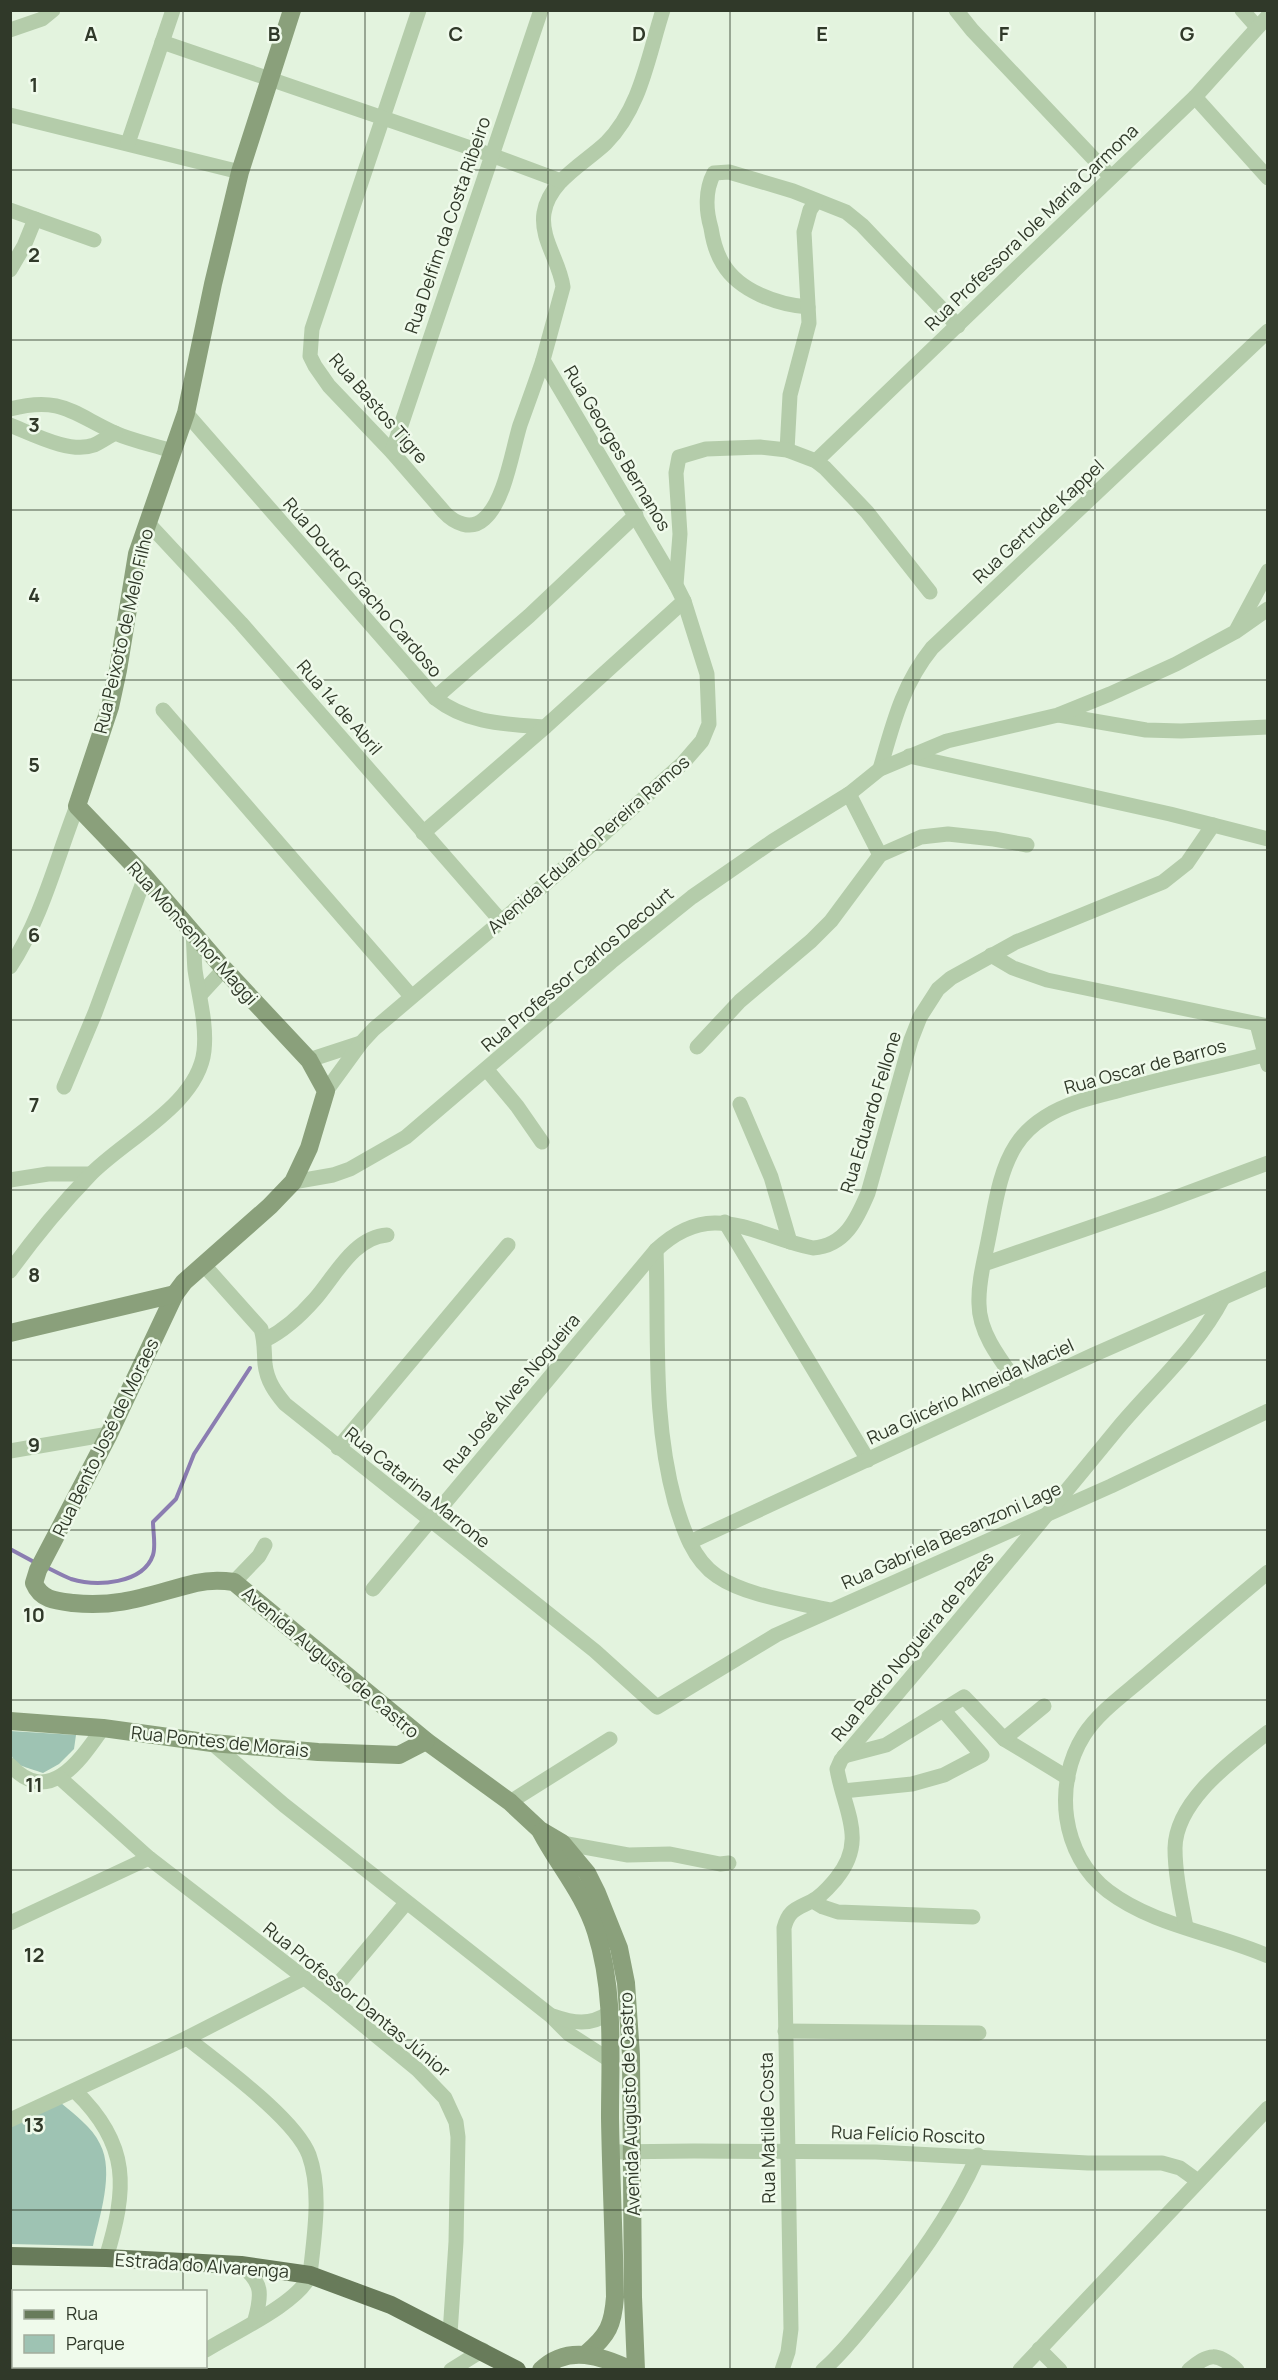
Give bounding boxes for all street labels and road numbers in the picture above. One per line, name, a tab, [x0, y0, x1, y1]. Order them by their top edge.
street label: Rua Delfim da Costa Ribeiro	[399, 113, 495, 337]
street label: Rua Professora Iole Maria Carmona	[919, 118, 1143, 336]
street label: Rua Bastos Tigre	[324, 348, 434, 468]
street label: Rua Georges Bernanos	[559, 361, 677, 535]
street label: Rua Gertrude Kappel	[967, 454, 1109, 588]
street label: Rua Doutor Gracho Cardoso	[278, 492, 448, 682]
street label: Rua Peixoto de Melo Filho	[88, 526, 158, 736]
street label: Rua 14 de Abril	[292, 654, 388, 760]
street label: Avenida Eduardo Pereira Ramos	[482, 750, 694, 938]
street label: Rua Monsenhor Maggi	[122, 856, 264, 1010]
street label: Rua Professor Carlos Decourt	[476, 881, 678, 1057]
street label: Rua Eduardo Fellone	[834, 1028, 906, 1196]
street label: Rua Oscar de Barros	[1061, 1033, 1229, 1099]
street label: Rua José Alves Nogueira	[437, 1308, 585, 1478]
street label: Rua Glicério Almeida Maciel	[863, 1332, 1077, 1450]
street label: Rua Bento José de Moraes	[46, 1334, 164, 1540]
street label: Rua Catarina Marrone	[340, 1421, 496, 1553]
street label: Rua Gabriela Besanzoni Lage	[837, 1476, 1065, 1594]
street label: Rua Pedro Nogueira de Pazes	[825, 1546, 999, 1746]
street label: Avenida Augusto de Castro	[237, 1581, 425, 1743]
street label: Rua Pontes de Morais	[130, 1720, 310, 1762]
street label: Rua Professor Dantas Júnior	[259, 1916, 456, 2082]
street label: Avenida Augusto de Castro	[613, 1992, 645, 2216]
street label: Rua Matilde Costa	[754, 2052, 780, 2204]
street label: Rua Felício Roscito	[830, 2119, 986, 2149]
street label: Estrada do Alvarenga	[114, 2247, 290, 2283]

